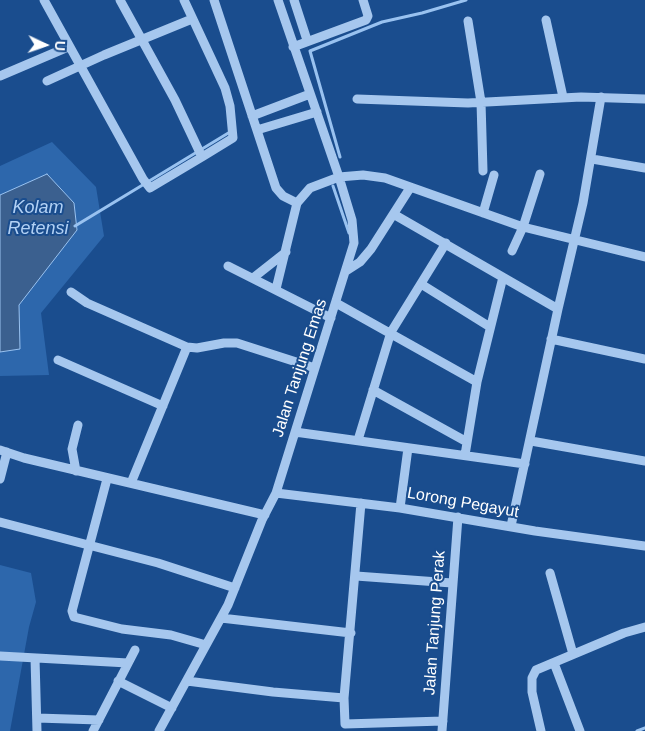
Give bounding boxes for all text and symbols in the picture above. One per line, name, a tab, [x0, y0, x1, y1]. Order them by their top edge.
north arrow	[20, 20, 70, 70]
text: U	[52, 40, 68, 51]
water label: Kolam Retensi	[7, 197, 69, 240]
street label: Jalan Tanjung Emas	[269, 297, 331, 439]
street label: Lorong Pegayut	[406, 484, 520, 522]
street label: Jalan Tanjung Perak	[420, 550, 450, 696]

